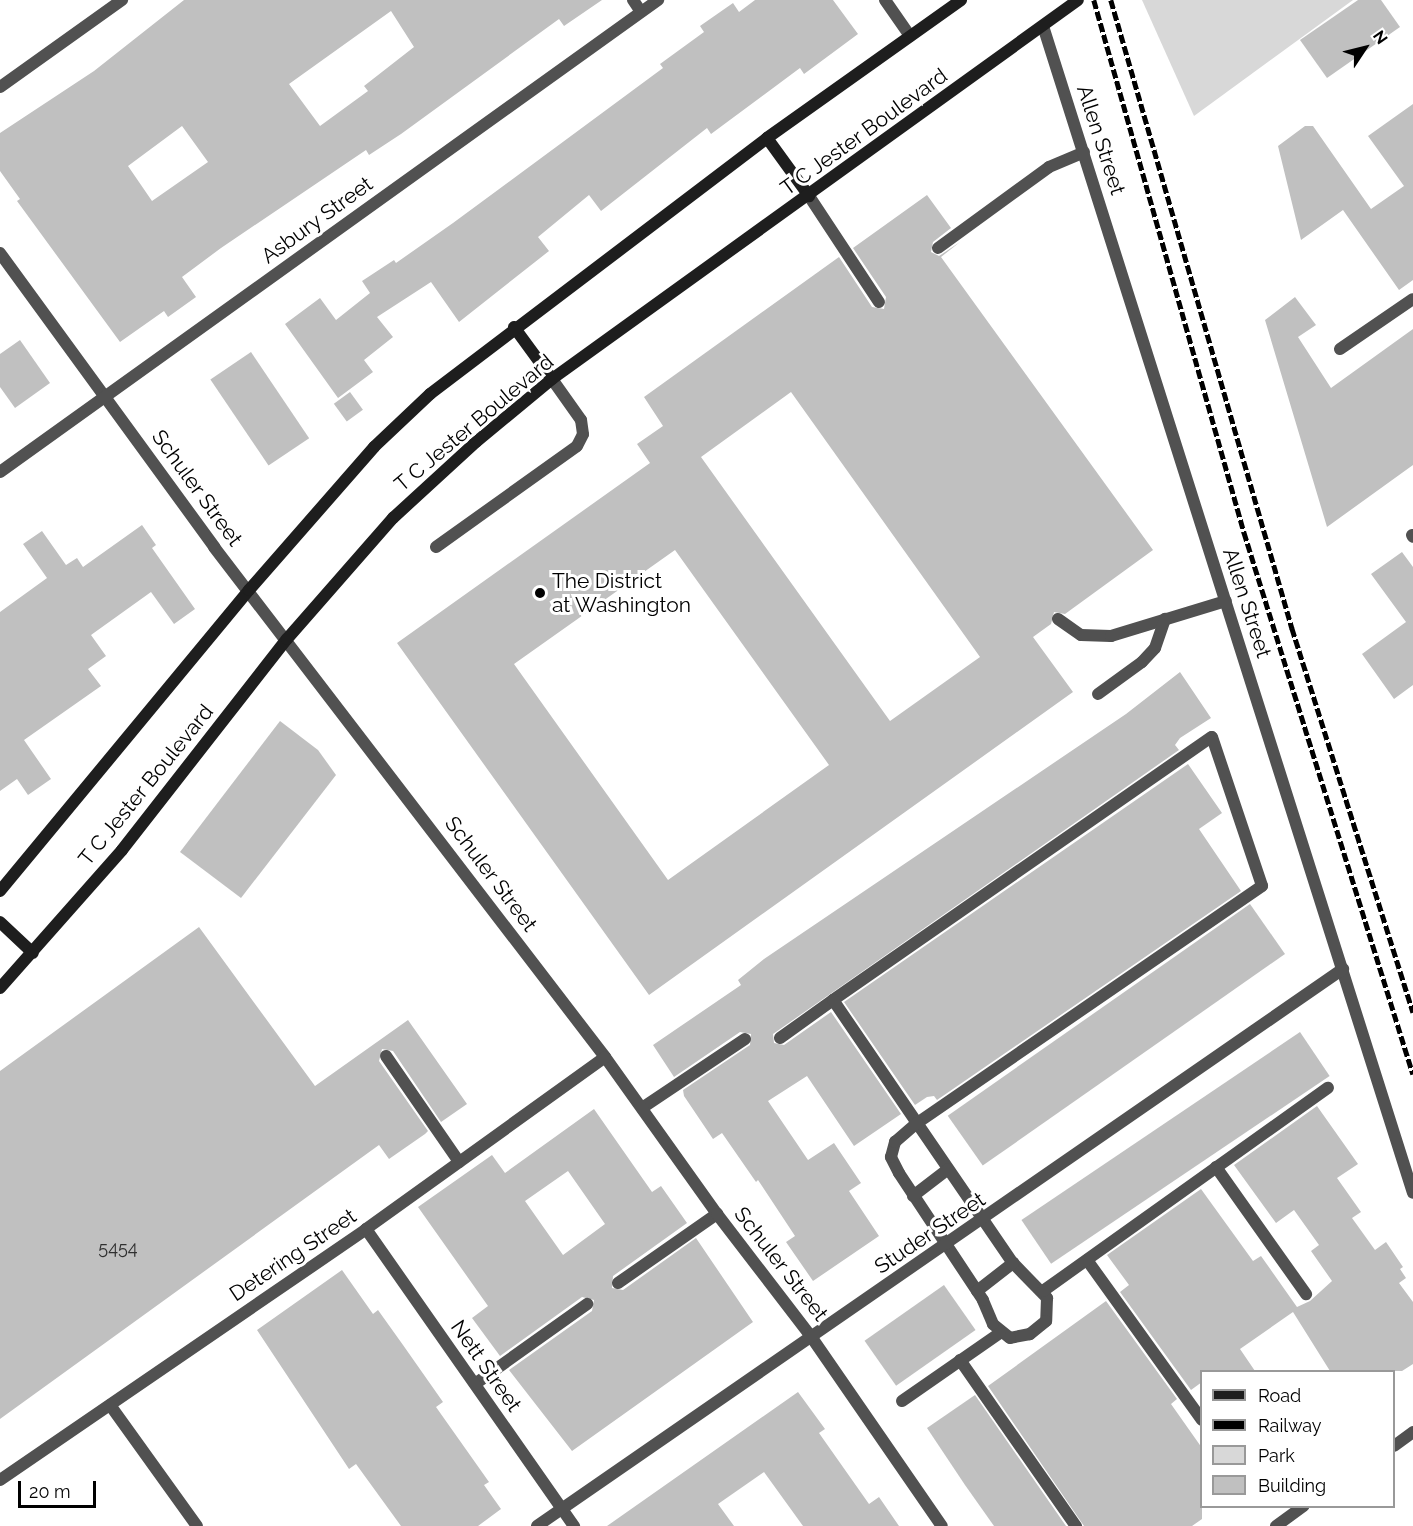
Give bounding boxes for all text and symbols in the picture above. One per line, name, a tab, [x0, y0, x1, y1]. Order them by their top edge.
north arrow	[1335, 18, 1395, 78]
text: N	[1369, 27, 1391, 48]
street label: T C Jester Boulevard	[775, 63, 953, 201]
street label: Allen Street	[1071, 82, 1131, 198]
street label: Asbury Street	[256, 171, 378, 269]
street label: T C Jester Boulevard	[389, 349, 559, 497]
street label: Schuler Street	[146, 425, 248, 551]
street label: Allen Street	[1217, 545, 1277, 661]
place label: The District at Washington	[552, 568, 692, 618]
marker: The District at Washington	[533, 586, 547, 600]
street label: T C Jester Boulevard	[73, 699, 219, 871]
street label: Schuler Street	[439, 811, 543, 937]
street label: Studer Street	[870, 1187, 990, 1279]
street label: Schuler Street	[729, 1202, 833, 1326]
street label: Detering Street	[225, 1203, 361, 1307]
house number: 5454	[98, 1237, 138, 1259]
street label: Nett Street	[445, 1315, 527, 1417]
legend	[1200, 1370, 1395, 1508]
text: Road	[1258, 1385, 1301, 1406]
text: Railway	[1258, 1415, 1322, 1436]
text: Park	[1258, 1445, 1295, 1466]
scale bar	[21, 1469, 99, 1507]
text: Building	[1258, 1475, 1326, 1496]
text: 20 m	[29, 1481, 71, 1502]

